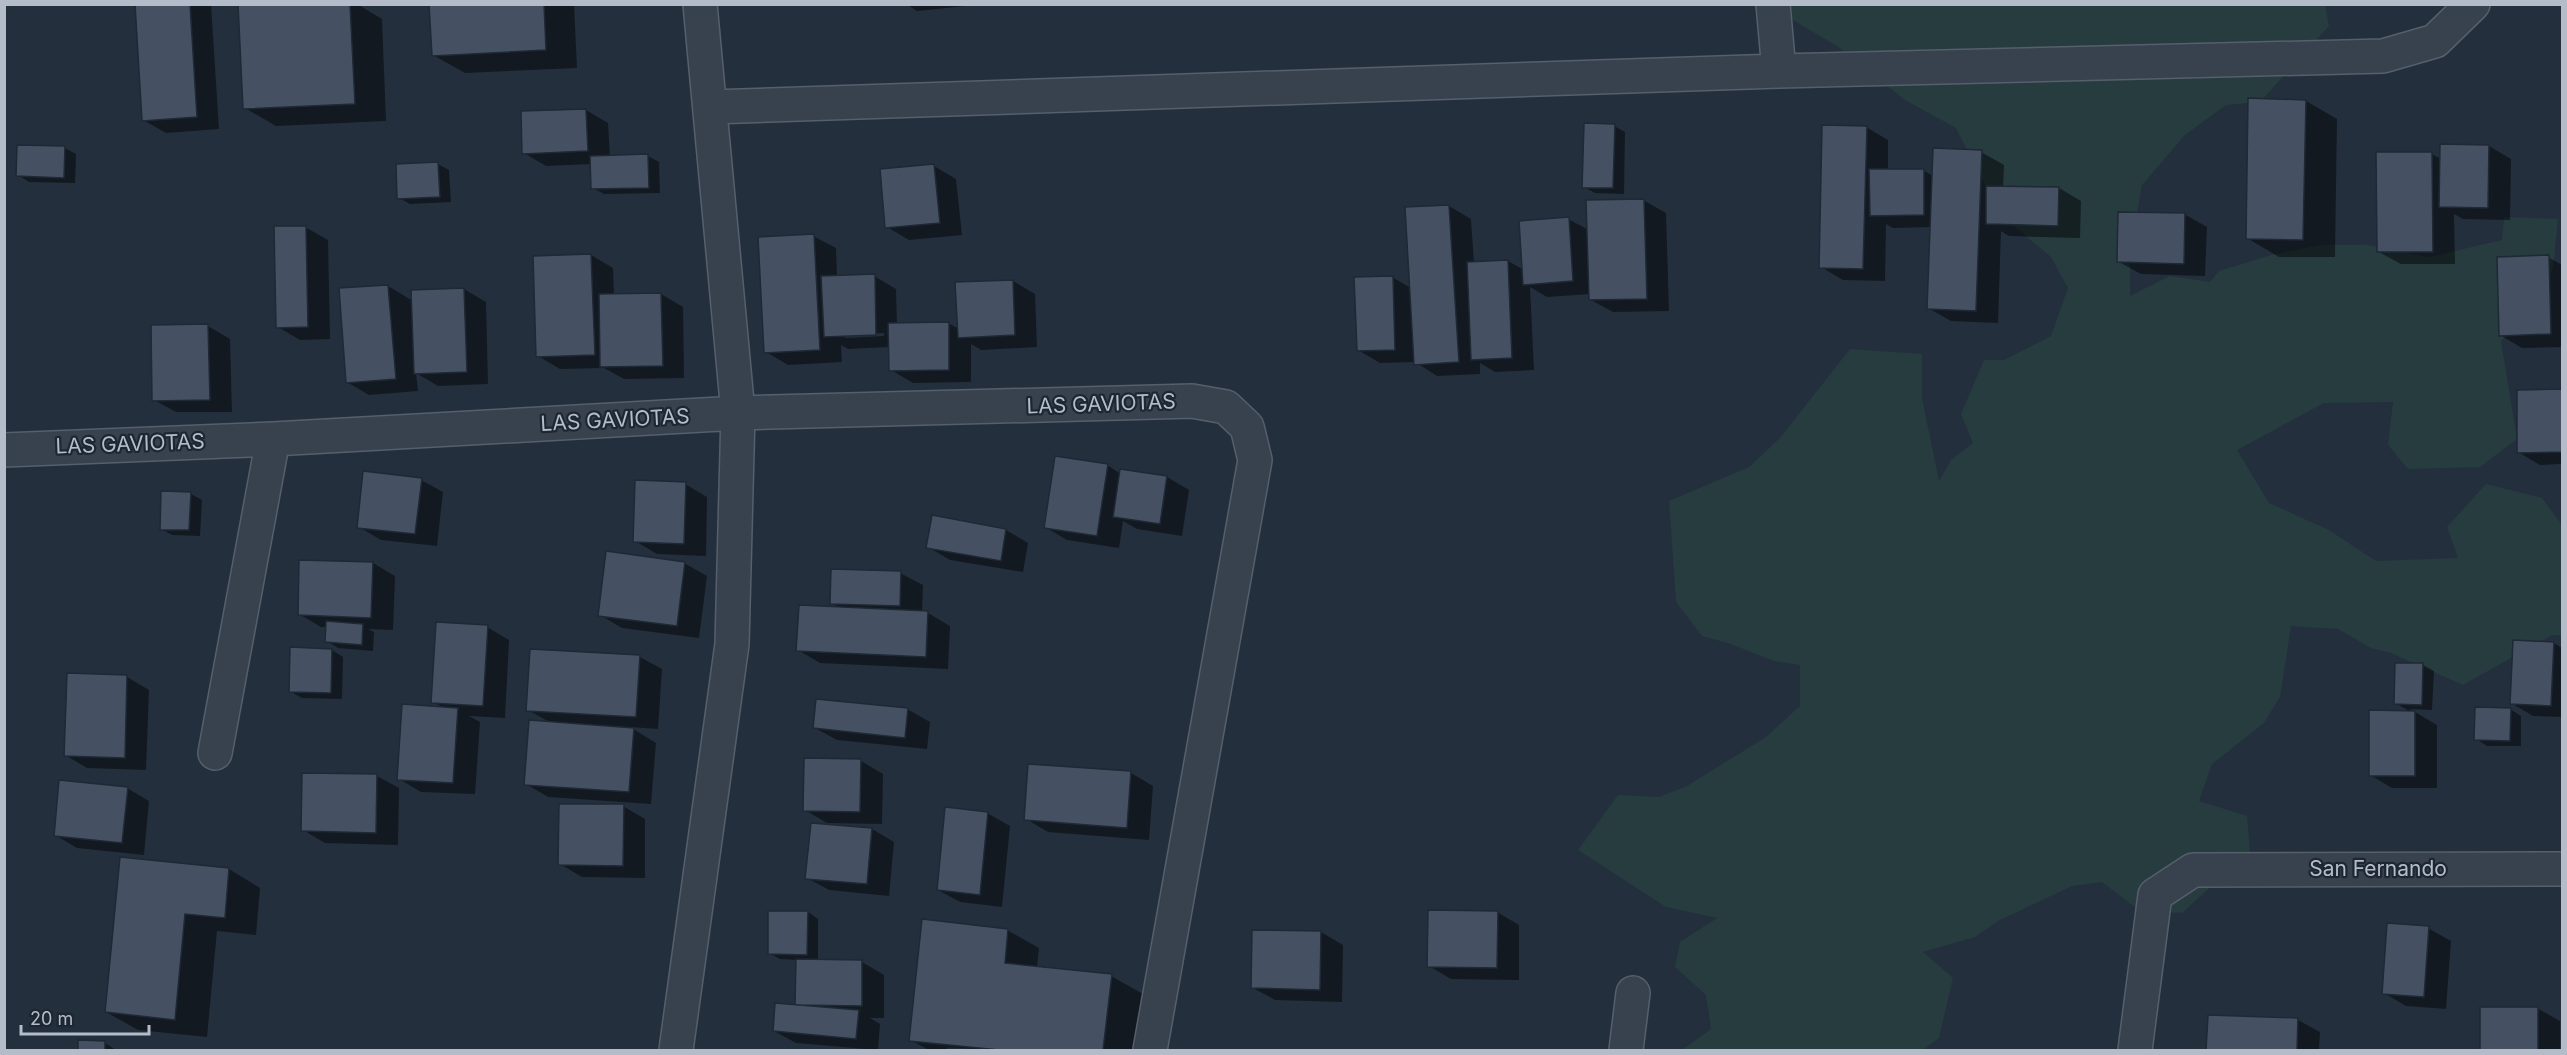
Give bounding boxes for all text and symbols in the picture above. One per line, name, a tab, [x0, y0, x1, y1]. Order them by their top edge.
street label: LAS GAVIOTAS	[1026, 388, 1176, 419]
street label: LAS GAVIOTAS	[540, 403, 690, 436]
street label: LAS GAVIOTAS	[55, 428, 205, 459]
street label: San Fernando	[2309, 856, 2447, 881]
scale bar	[21, 998, 148, 1036]
text: 20 m	[30, 1008, 73, 1029]

